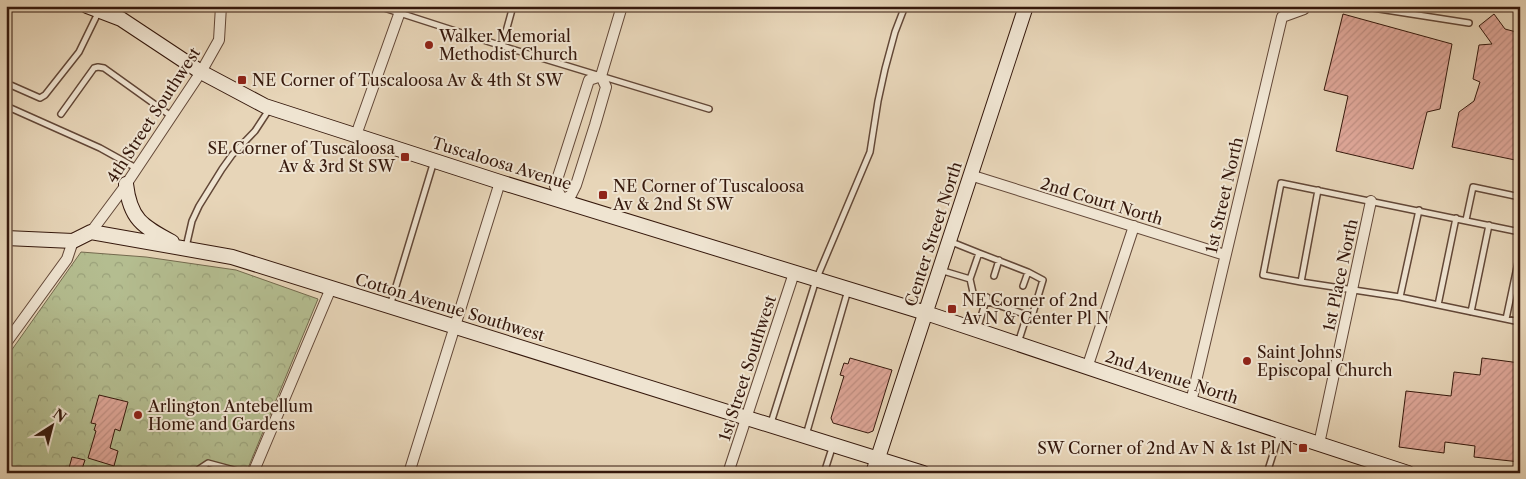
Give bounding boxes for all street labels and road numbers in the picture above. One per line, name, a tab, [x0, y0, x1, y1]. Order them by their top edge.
street label: 4th Street Southwest	[102, 43, 204, 187]
street label: Tuscaloosa Avenue	[430, 132, 574, 194]
street label: 1st Street North	[1201, 135, 1247, 255]
street label: Center Street North	[900, 159, 966, 309]
street label: 2nd Court North	[1038, 173, 1166, 229]
street label: 1st Place North	[1318, 217, 1362, 333]
street label: Cotton Avenue Southwest	[353, 269, 547, 345]
street label: 1st Street Southwest	[714, 292, 780, 443]
street label: 2nd Avenue North	[1103, 346, 1241, 408]

